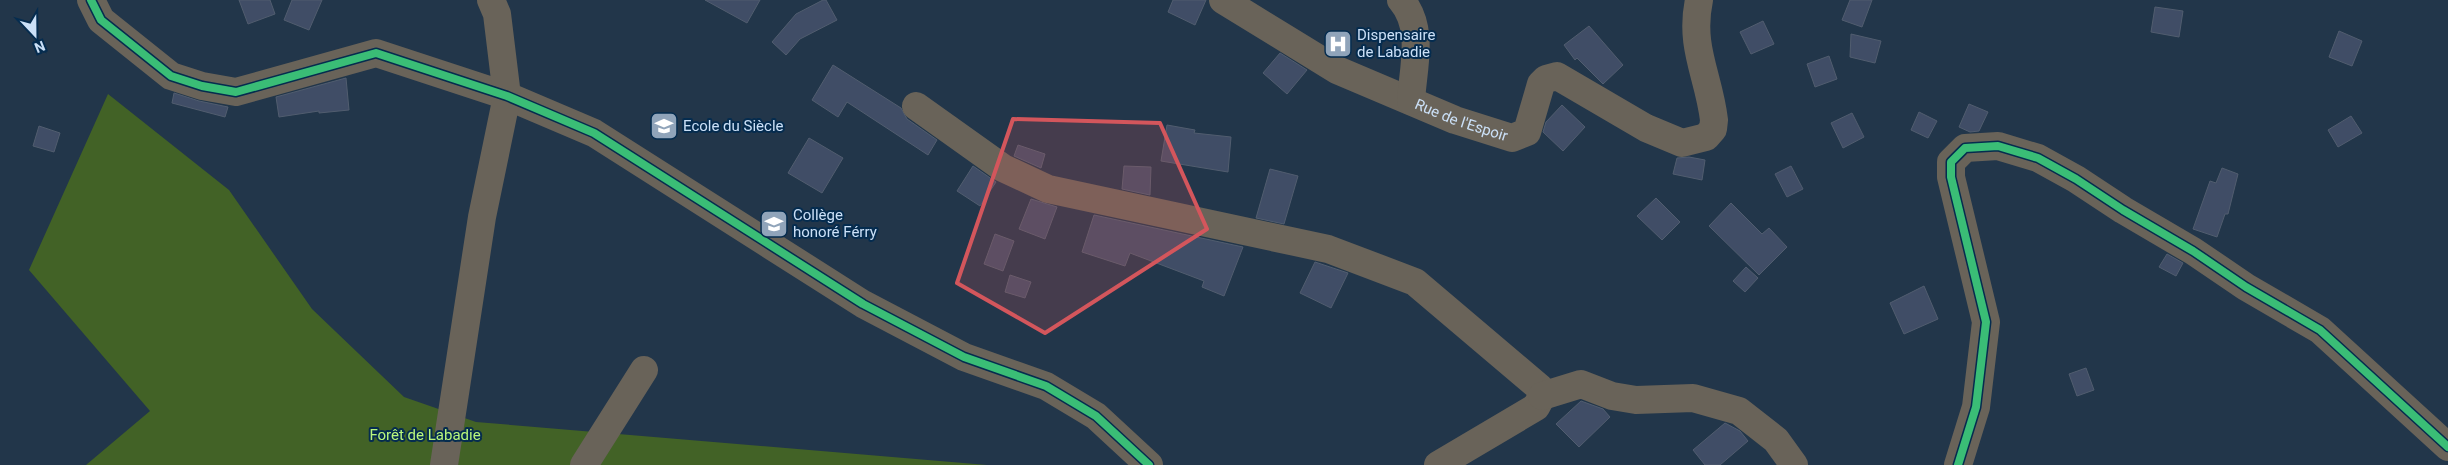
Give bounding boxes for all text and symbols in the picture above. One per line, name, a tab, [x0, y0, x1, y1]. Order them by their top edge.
north arrow	[10, 10, 60, 60]
place label: Dispensaire de Labadie	[1357, 26, 1435, 61]
hospital icon: Dispensaire de Labadie	[1323, 29, 1353, 59]
text: N	[32, 38, 47, 56]
street label: Rue de l'Espoir	[1412, 95, 1510, 145]
school or university icon: Ecole du Siècle	[649, 111, 679, 141]
place label: Ecole du Siècle	[683, 117, 784, 135]
place label: Collège honoré Férry	[793, 206, 877, 241]
school or university icon: Collège honoré Férry	[759, 209, 789, 239]
park label: Forêt de Labadie	[369, 426, 481, 444]

